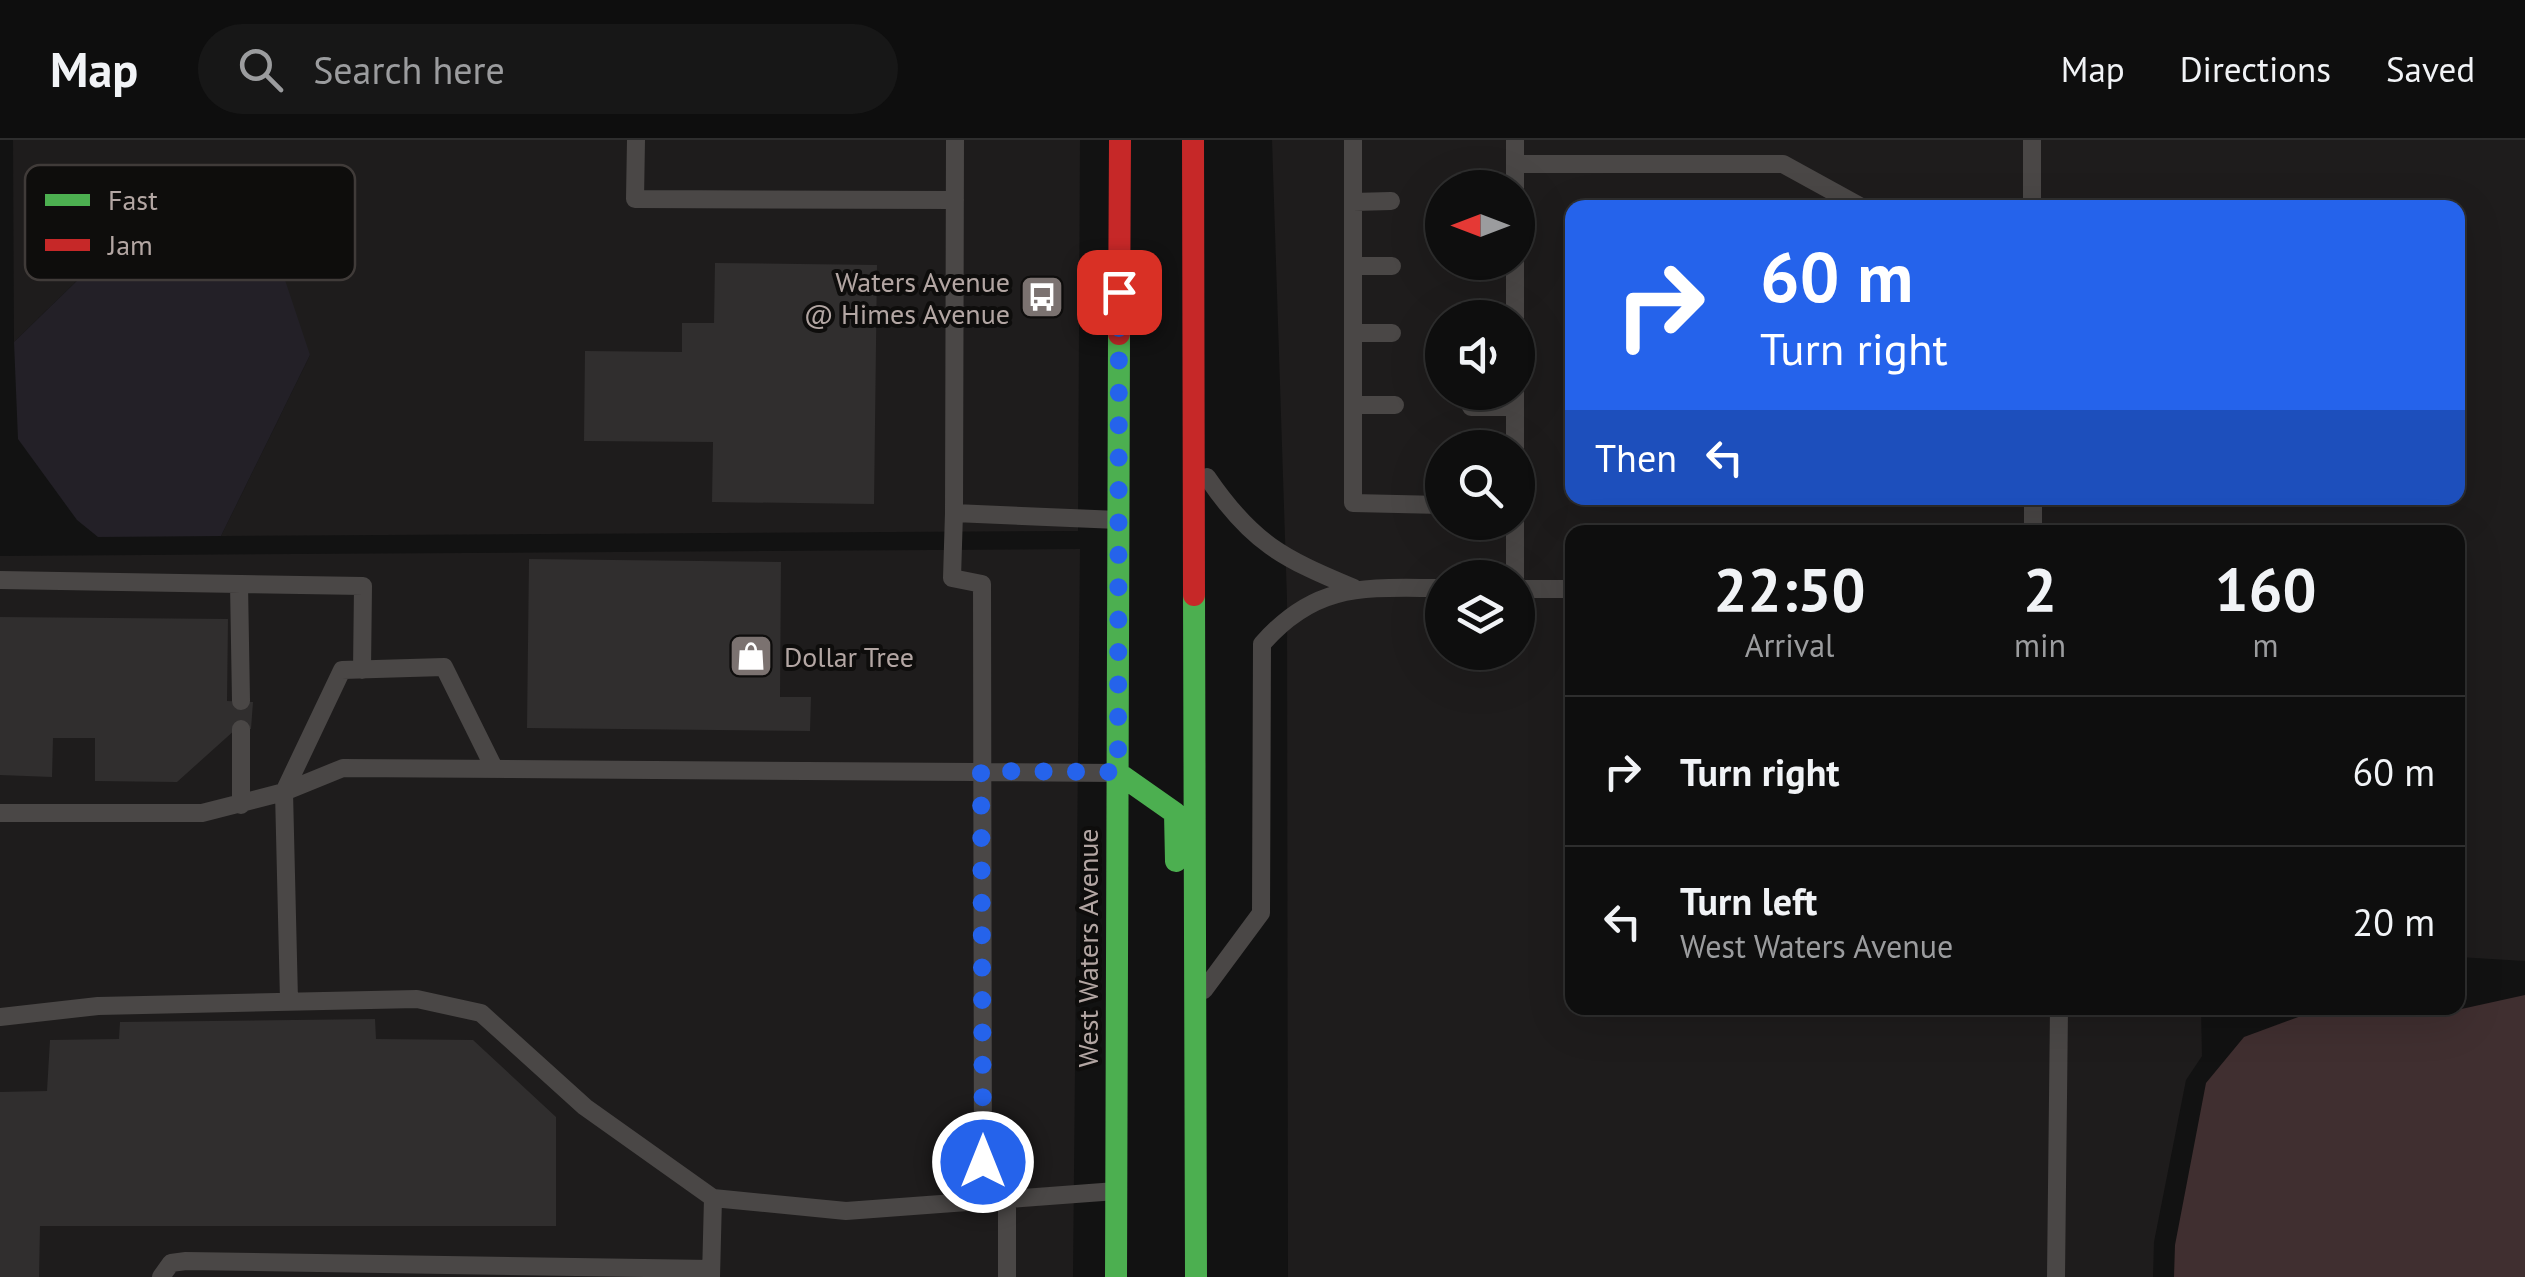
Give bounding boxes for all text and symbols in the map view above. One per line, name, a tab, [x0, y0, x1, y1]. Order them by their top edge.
search box	[198, 24, 898, 114]
text: Map	[50, 38, 138, 100]
icon: search	[233, 42, 288, 97]
text: Search here	[313, 45, 505, 94]
text: Map	[2061, 46, 2125, 92]
text: Directions	[2180, 46, 2331, 92]
text: Saved	[2386, 46, 2475, 92]
legend	[25, 165, 355, 280]
north arrow	[1425, 170, 1535, 280]
map controls	[1425, 170, 1535, 670]
text: Fast	[108, 181, 158, 218]
text: Jam	[107, 226, 153, 263]
text: 60 m	[1760, 231, 1913, 321]
icon: right	[1595, 240, 1725, 370]
pin	[1077, 250, 1162, 335]
place label: Waters Avenue @ Himes Avenue	[804, 263, 1010, 332]
icon: arrive	[1092, 265, 1147, 320]
bus stop icon: Waters Avenue @ Himes Avenue	[1019, 274, 1065, 320]
button: sound	[1425, 300, 1535, 410]
text: Turn right	[1760, 319, 1948, 377]
button: search	[1425, 430, 1535, 540]
icon: left	[1697, 430, 1752, 485]
text: Then	[1595, 433, 1677, 482]
text: 22:50	[1713, 550, 1866, 628]
text: 2	[2023, 550, 2057, 628]
text: 160	[2215, 550, 2317, 628]
button: layers	[1425, 560, 1535, 670]
text: Arrival	[1745, 624, 1834, 666]
text: min	[2014, 624, 2066, 666]
text: m	[2253, 624, 2279, 666]
shop icon: Dollar Tree	[728, 633, 774, 679]
place label: Dollar Tree	[784, 638, 914, 675]
icon: right	[1595, 744, 1650, 799]
text: Turn right	[1680, 747, 1840, 796]
text: 60 m	[2353, 747, 2435, 796]
street label: West Waters Avenue	[1069, 828, 1106, 1068]
text: Turn left	[1680, 876, 1817, 925]
icon: left	[1595, 894, 1650, 949]
text: 20 m	[2353, 897, 2435, 946]
text: West Waters Avenue	[1680, 925, 1953, 967]
position arrow	[931, 1110, 1035, 1214]

